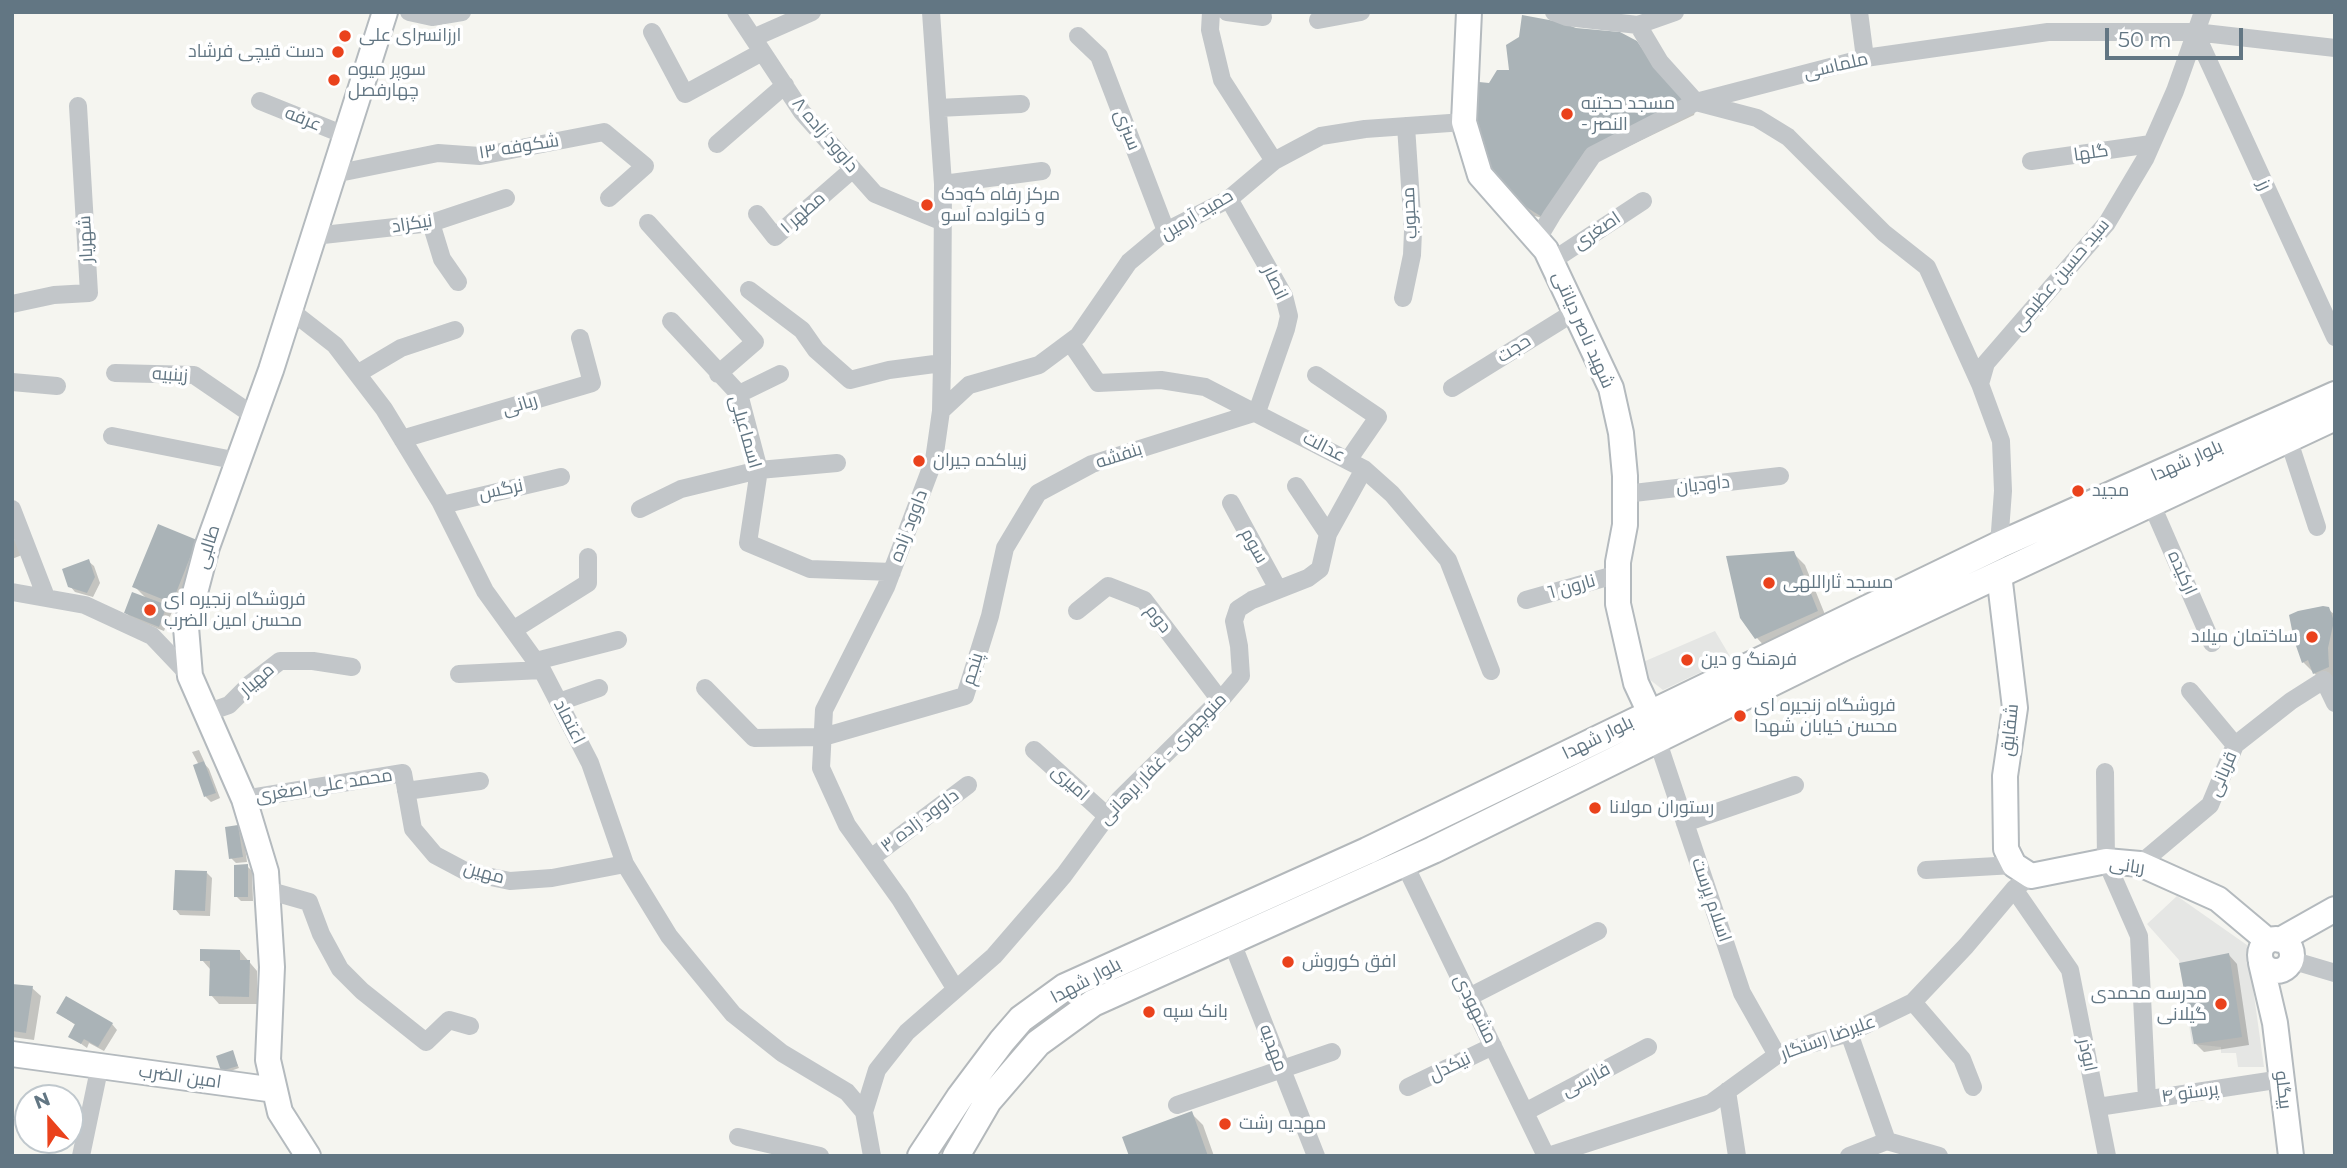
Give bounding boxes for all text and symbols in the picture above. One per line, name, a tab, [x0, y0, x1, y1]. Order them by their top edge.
scale bar	[2109, 14, 2247, 58]
place label: ارزانسرای علی	[359, 25, 461, 47]
text: 50 m	[2118, 27, 2172, 52]
marker: ارزانسرای علی	[337, 28, 353, 44]
place label: دست قیچی فرشاد	[188, 41, 324, 63]
marker: دست قیچی فرشاد	[330, 44, 346, 60]
street label: ملماسی	[1802, 48, 1870, 84]
place label: سوپر میوه چهارفصل	[348, 59, 426, 102]
marker: سوپر میوه چهارفصل	[326, 72, 342, 88]
street label: داوود زاده ۸	[787, 93, 863, 177]
place label: مسجد حجتیه - النصر	[1581, 93, 1675, 136]
street label: عرفه	[282, 102, 324, 136]
marker: مسجد حجتیه - النصر	[1559, 106, 1575, 122]
street label: سبزی	[1109, 107, 1145, 153]
street label: شکوفه ۱۳	[477, 130, 561, 164]
street label: گلها	[2072, 140, 2110, 166]
street label: رز	[2252, 176, 2276, 194]
place label: مرکز رفاه کودک و خانواده آسو	[941, 184, 1060, 227]
street label: حمید آرمین	[1157, 185, 1237, 245]
street label: محبوب	[1398, 186, 1422, 240]
street label: مطهر ۱	[776, 188, 830, 238]
marker: مرکز رفاه کودک و خانواده آسو	[919, 197, 935, 213]
street label: اصغری	[1569, 207, 1625, 255]
street label: نیکزاد	[390, 210, 434, 238]
street label: سید حسین عظیمی	[2008, 214, 2114, 336]
street label: شهریار	[74, 215, 98, 263]
street label: انصار	[1258, 263, 1292, 303]
street label: شهید ناصر دیانتی	[1548, 268, 1618, 392]
street label: حجت	[1493, 330, 1535, 368]
street label: زینبیه	[151, 363, 189, 387]
street label: ربانی	[500, 389, 540, 421]
street label: اسماعیلی	[724, 393, 766, 471]
street label: عدالت	[1299, 427, 1349, 467]
street label: بلوار شهدا	[2148, 436, 2226, 486]
street label: بنفشه	[1093, 438, 1145, 474]
place label: زیباکده جیران	[933, 450, 1027, 472]
marker: زیباکده جیران	[911, 453, 927, 469]
street label: داودیان	[1675, 471, 1731, 499]
street label: نرگس	[477, 475, 525, 505]
place label: مجید	[2092, 480, 2129, 502]
marker: مجید	[2070, 483, 2086, 499]
street label: داوود زاده	[885, 487, 933, 565]
street label: طالبی	[191, 522, 225, 572]
street label: سوم	[1236, 525, 1272, 567]
street label: ارکیده	[2163, 547, 2201, 599]
street label: نارون 1	[1546, 570, 1598, 604]
place label: مسجد ثاراللهی	[1783, 572, 1893, 594]
marker: مسجد ثاراللهی	[1761, 575, 1777, 591]
place label: فروشگاه زنجیره ای محسن امین الضرب	[164, 589, 306, 632]
street label: دوم	[1140, 601, 1176, 637]
marker: فروشگاه زنجیره ای محسن امین الضرب	[142, 602, 158, 618]
place label: ساختمان میلاد	[2191, 626, 2298, 648]
marker: ساختمان میلاد	[2304, 629, 2320, 645]
place label: فرهنگ و دین	[1701, 649, 1797, 671]
street label: پنجم	[958, 650, 988, 688]
marker: فرهنگ و دین	[1679, 652, 1695, 668]
street label: مهیار	[235, 659, 279, 701]
street label: منوچهری - غفار برهانی	[1095, 689, 1231, 829]
place label: فروشگاه زنجیره ای محسن خیابان شهدا	[1754, 695, 1898, 738]
street label: اعتماد	[549, 696, 589, 748]
street label: شقایق	[1997, 703, 2023, 757]
marker: فروشگاه زنجیره ای محسن خیابان شهدا	[1732, 708, 1748, 724]
street label: بلوار شهدا	[1559, 712, 1637, 764]
street label: قربانی	[2204, 748, 2242, 800]
street label: امیری	[1047, 761, 1093, 805]
street label: محمد علی اصغری	[254, 765, 394, 807]
street label: داوود زاده ۳	[877, 785, 963, 857]
place label: رستوران مولانا	[1609, 797, 1714, 819]
marker: رستوران مولانا	[1587, 800, 1603, 816]
street label: ربانی	[2108, 853, 2146, 879]
street label: اسلام پرست	[1687, 855, 1735, 945]
street label: مهین	[461, 857, 507, 889]
place label: افق کوروش	[1302, 951, 1397, 973]
street label: بلوار شهدا	[1047, 954, 1125, 1008]
marker: افق کوروش	[1280, 954, 1296, 970]
street label: مشهودی	[1449, 971, 1501, 1047]
place label: مدرسه محمدی گیلانی	[2091, 983, 2207, 1026]
marker: مدرسه محمدی گیلانی	[2213, 996, 2229, 1012]
place label: بانک سپه	[1163, 1001, 1228, 1023]
marker: بانک سپه	[1141, 1004, 1157, 1020]
street label: علیرضا رستگار	[1778, 1011, 1878, 1065]
street label: مهدیه	[1254, 1022, 1292, 1074]
street label: ابوذر	[2073, 1036, 2101, 1074]
street label: نیکدل	[1426, 1048, 1474, 1086]
street label: فارسی	[1558, 1058, 1614, 1102]
street label: امین الضرب	[137, 1061, 223, 1093]
street label: بیگلو	[2270, 1069, 2296, 1111]
street label: پرستو ۴	[2160, 1078, 2220, 1108]
north arrow	[14, 1084, 84, 1154]
text: N	[31, 1087, 53, 1114]
place label: مهدیه رشت	[1239, 1113, 1326, 1135]
marker: مهدیه رشت	[1217, 1116, 1233, 1132]

